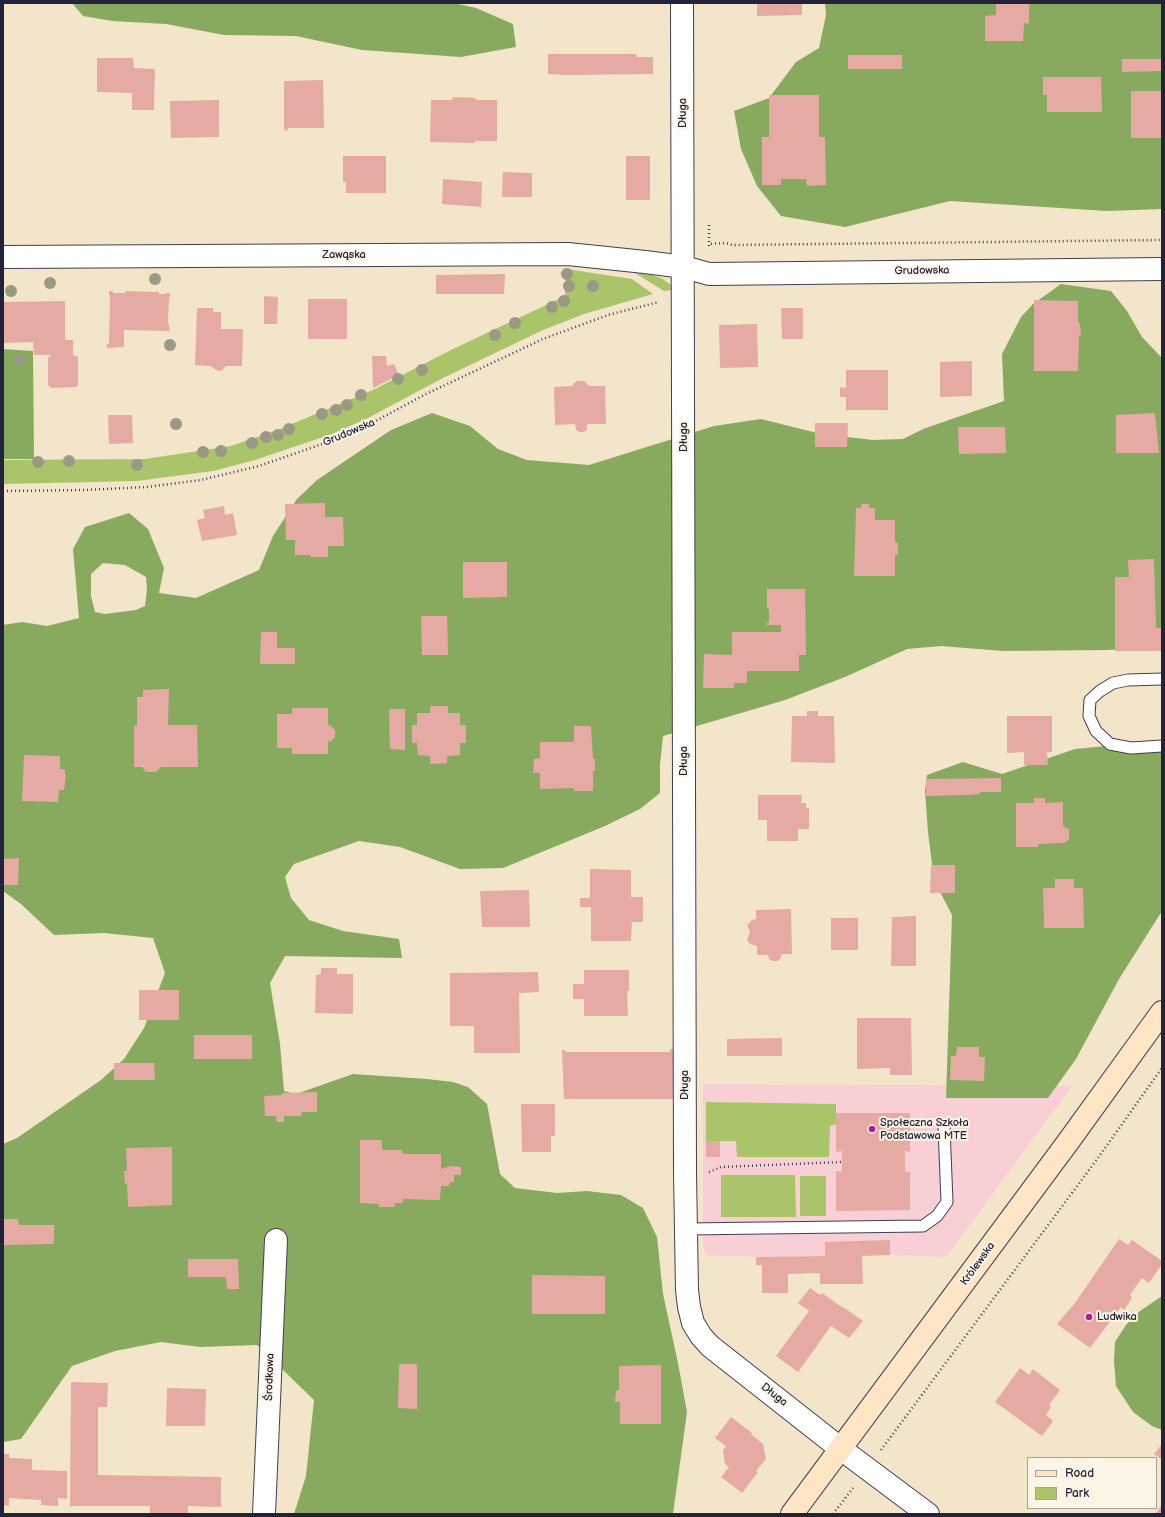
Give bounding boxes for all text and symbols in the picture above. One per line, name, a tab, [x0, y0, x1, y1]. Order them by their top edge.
street label: Długa	[676, 98, 690, 128]
street label: Zawąska	[322, 248, 366, 262]
street label: Grudowska	[894, 264, 950, 278]
street label: Grudowska	[321, 416, 377, 450]
street label: Długa	[677, 422, 691, 452]
street label: Długa	[677, 746, 691, 776]
street label: Długa	[678, 1070, 692, 1100]
place label: Społeczna Szkoła Podstawowa MTE	[880, 1116, 969, 1142]
marker: Społeczna Szkoła Podstawowa MTE	[867, 1124, 877, 1134]
street label: Królewska	[958, 1240, 998, 1288]
place label: Ludwika	[1097, 1310, 1137, 1324]
marker: Ludwika	[1084, 1312, 1094, 1322]
street label: Środkowa	[263, 1353, 277, 1401]
street label: Długa	[758, 1381, 790, 1409]
legend	[1027, 1457, 1157, 1509]
text: Road	[1065, 1466, 1094, 1481]
text: Park	[1065, 1486, 1089, 1501]

